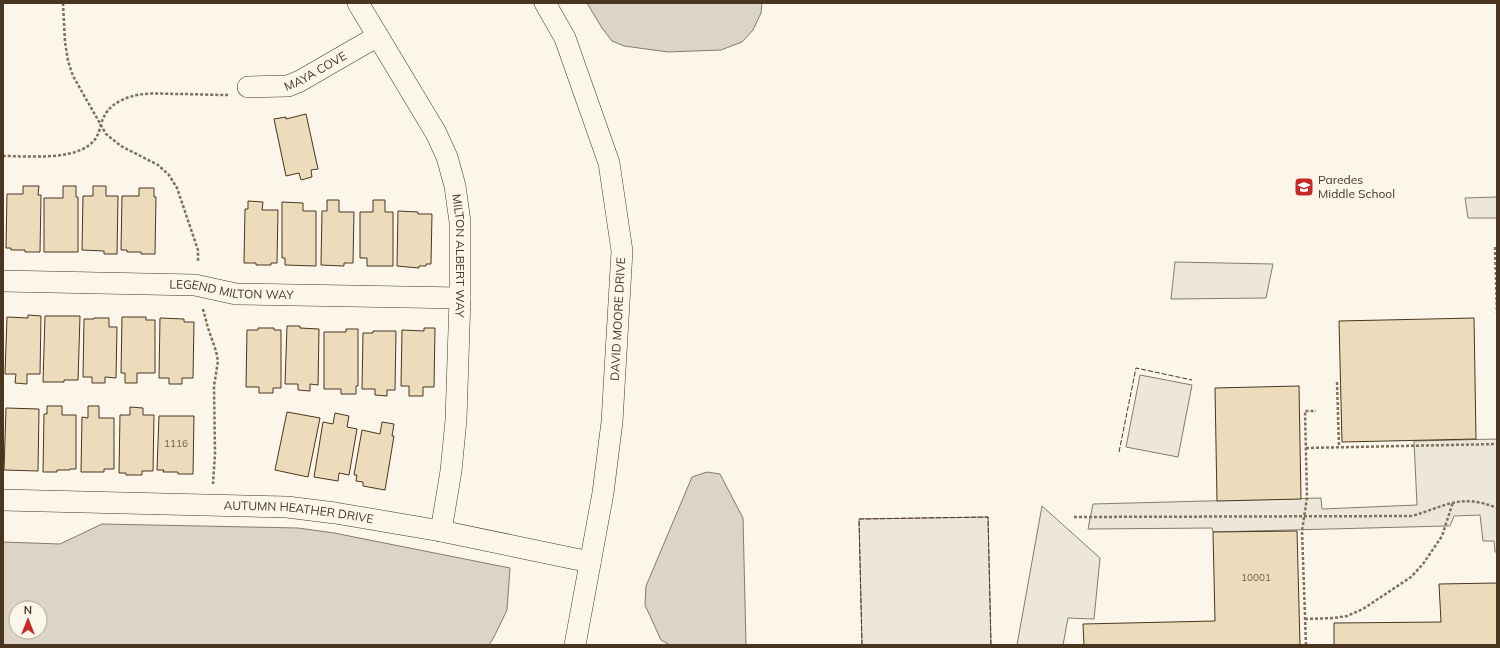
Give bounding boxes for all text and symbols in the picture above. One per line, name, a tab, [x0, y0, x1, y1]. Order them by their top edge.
street label: MAYA COVE	[282, 48, 349, 94]
place label: Paredes Middle School	[1318, 172, 1395, 201]
school or university icon: Paredes Middle School	[1293, 176, 1315, 198]
street label: MILTON ALBERT WAY	[449, 193, 468, 318]
street label: DAVID MOORE DRIVE	[607, 257, 628, 381]
street label: LEGEND MILTON WAY	[169, 276, 294, 302]
house number: 1116	[164, 437, 188, 450]
street label: AUTUMN HEATHER DRIVE	[223, 497, 375, 526]
house number: 10001	[1241, 571, 1271, 584]
north arrow	[8, 600, 48, 640]
text: N	[24, 603, 32, 617]

